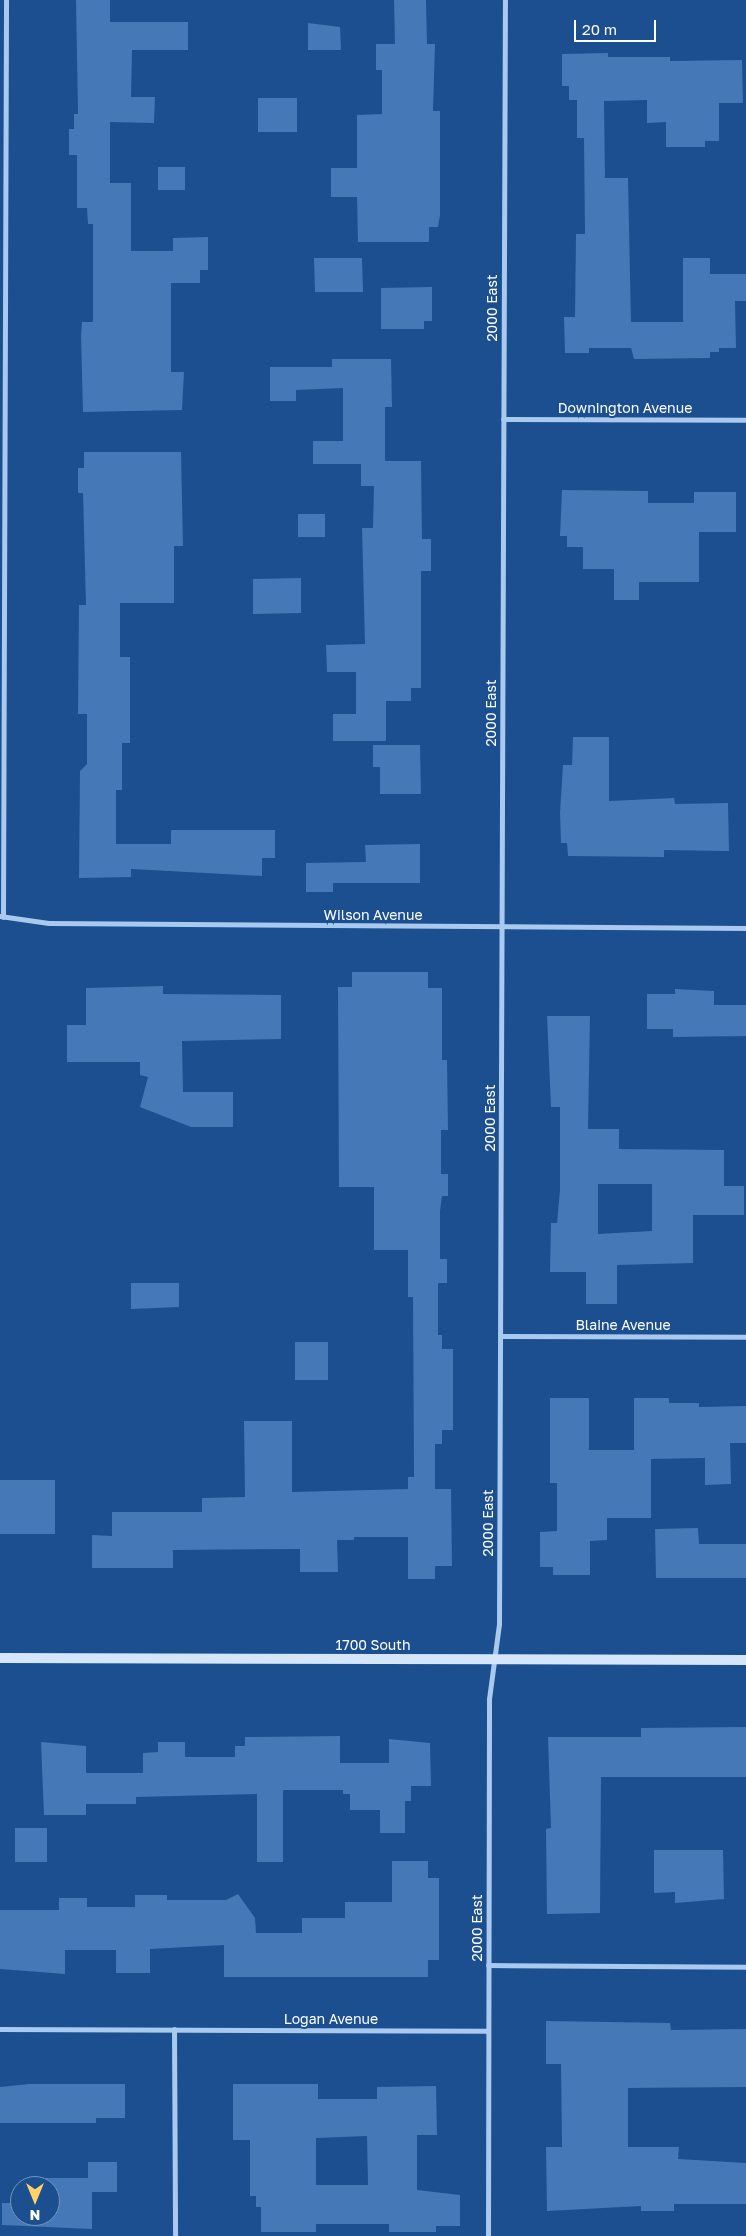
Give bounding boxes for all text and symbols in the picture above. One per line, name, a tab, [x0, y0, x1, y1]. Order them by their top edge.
scale bar	[576, 10, 658, 42]
text: 20 m	[582, 20, 617, 38]
street label: 2000 East	[484, 275, 500, 341]
street label: Downington Avenue	[558, 400, 692, 416]
street label: 2000 East	[483, 680, 499, 746]
street label: Wilson Avenue	[323, 907, 423, 923]
street label: 2000 East	[482, 1085, 498, 1151]
street label: Blaine Avenue	[575, 1317, 671, 1333]
street label: 2000 East	[480, 1490, 496, 1556]
street label: 1700 South	[335, 1637, 411, 1653]
street label: 2000 East	[469, 1895, 485, 1961]
street label: Logan Avenue	[284, 2011, 378, 2027]
north arrow	[10, 2176, 60, 2226]
text: N	[30, 2207, 40, 2224]

